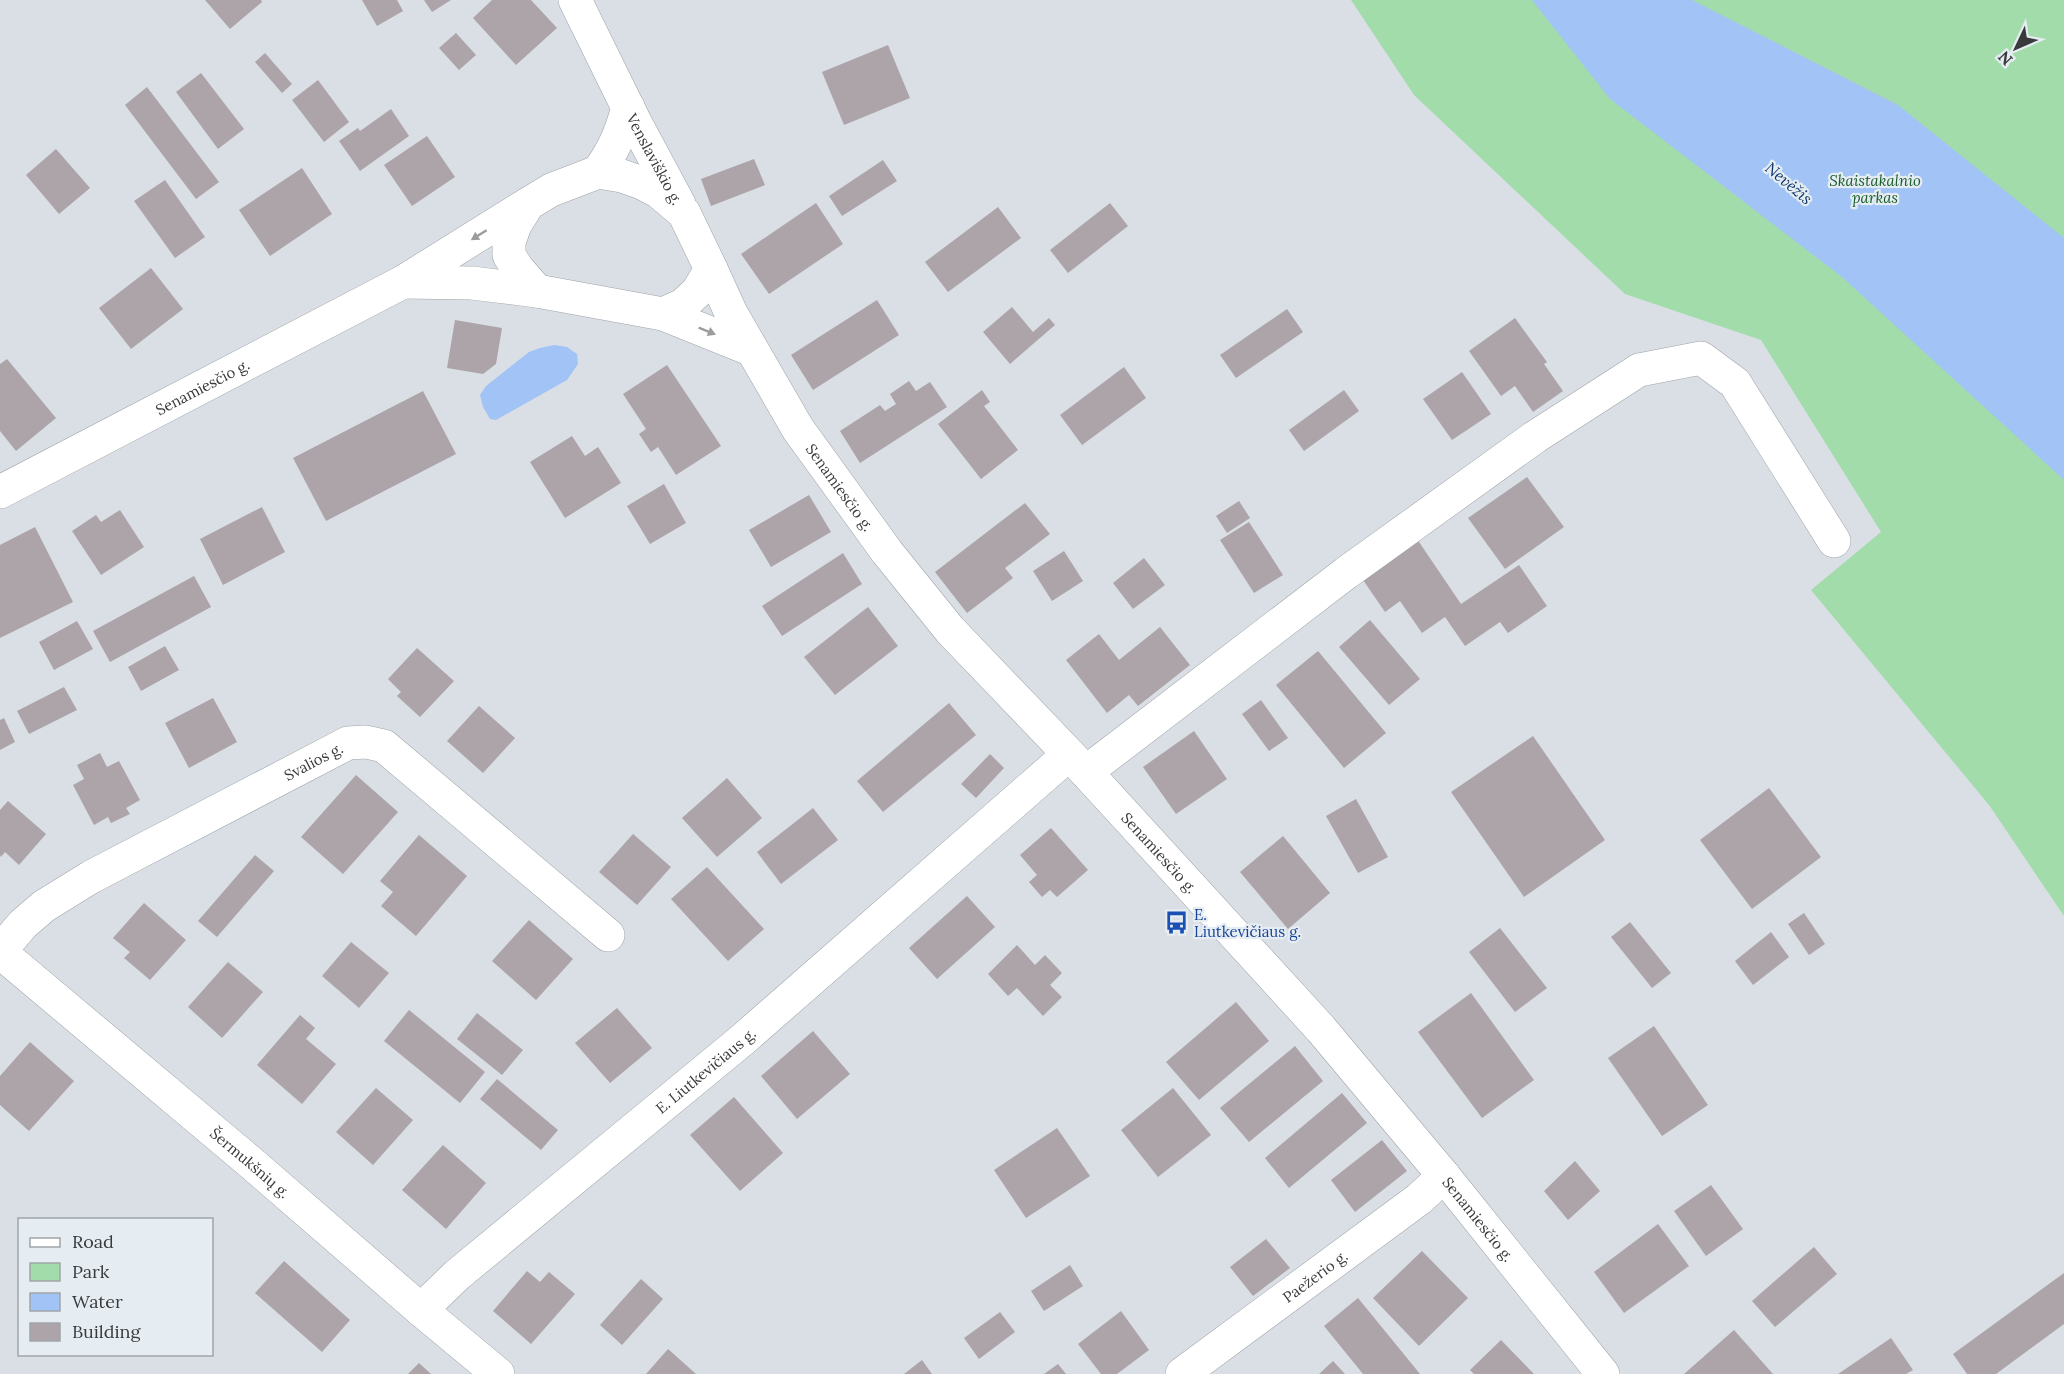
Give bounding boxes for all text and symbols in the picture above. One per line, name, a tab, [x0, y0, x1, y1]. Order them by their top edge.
north arrow	[1986, 18, 2046, 78]
text: N	[1994, 47, 2017, 70]
street label: Venslaviškio g.	[622, 109, 687, 208]
water label: Nevėžis	[1761, 158, 1817, 208]
park label: Skaistakalnio parkas	[1829, 171, 1921, 207]
one-way arrow	[471, 229, 487, 241]
one-way arrow	[698, 326, 716, 336]
street label: Senamiesčio g.	[152, 354, 252, 419]
street label: Senamiesčio g.	[802, 440, 878, 534]
street label: Svalios g.	[281, 738, 346, 784]
street label: Senamiesčio g.	[1118, 808, 1201, 897]
place label: E. Liutkevičiaus g.	[1194, 905, 1301, 941]
bus stop icon: E. Liutkevičiaus g.	[1163, 910, 1189, 936]
street label: E. Liutkevičiaus g.	[651, 1023, 759, 1117]
street label: Šermukšnių g.	[207, 1123, 294, 1202]
street label: Senamiesčio g.	[1439, 1173, 1518, 1265]
legend	[18, 1218, 213, 1356]
text: Road	[72, 1230, 114, 1253]
street label: Paežerio g.	[1279, 1246, 1351, 1306]
text: Park	[72, 1260, 110, 1283]
text: Water	[72, 1290, 123, 1313]
text: Building	[72, 1320, 142, 1343]

